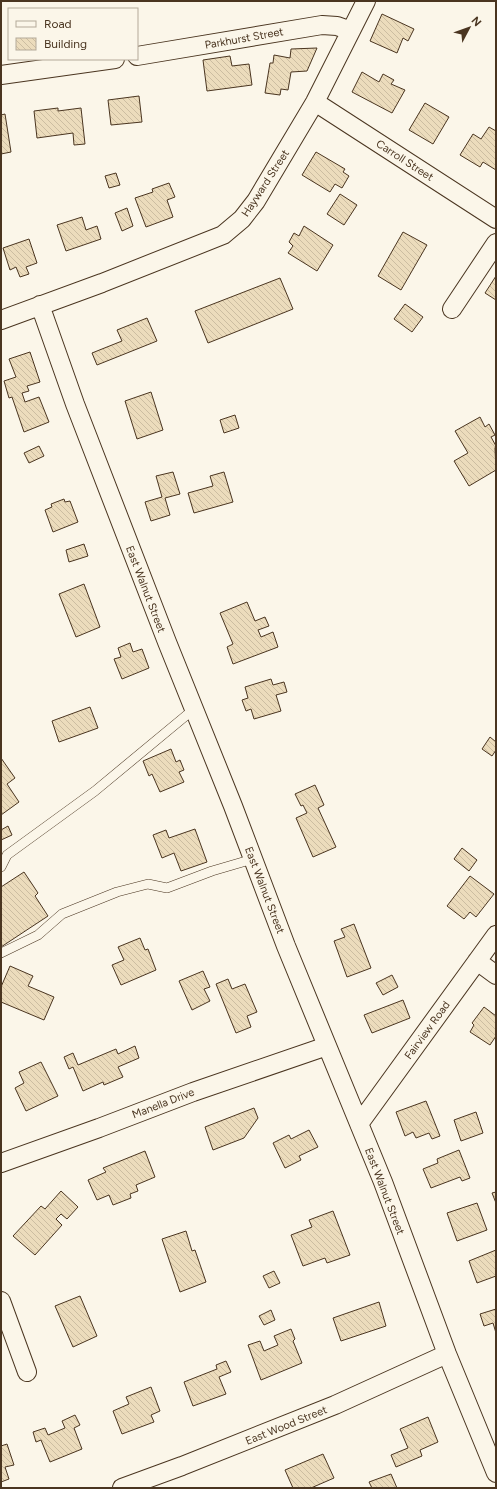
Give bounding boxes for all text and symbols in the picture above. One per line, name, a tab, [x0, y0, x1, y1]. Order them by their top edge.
legend	[8, 8, 138, 60]
north arrow	[449, 8, 489, 48]
text: N	[468, 14, 484, 29]
text: Road	[44, 17, 72, 31]
street label: Parkhurst Street	[204, 25, 284, 52]
text: Building	[44, 37, 87, 51]
street label: Carroll Street	[374, 137, 436, 184]
street label: Hayward Street	[239, 147, 292, 219]
street label: East Walnut Street	[123, 544, 168, 635]
street label: East Walnut Street	[242, 845, 287, 936]
street label: Fairview Road	[402, 999, 453, 1062]
street label: Manella Drive	[130, 1086, 196, 1121]
street label: East Walnut Street	[362, 1146, 407, 1237]
street label: East Wood Street	[243, 1403, 329, 1448]

